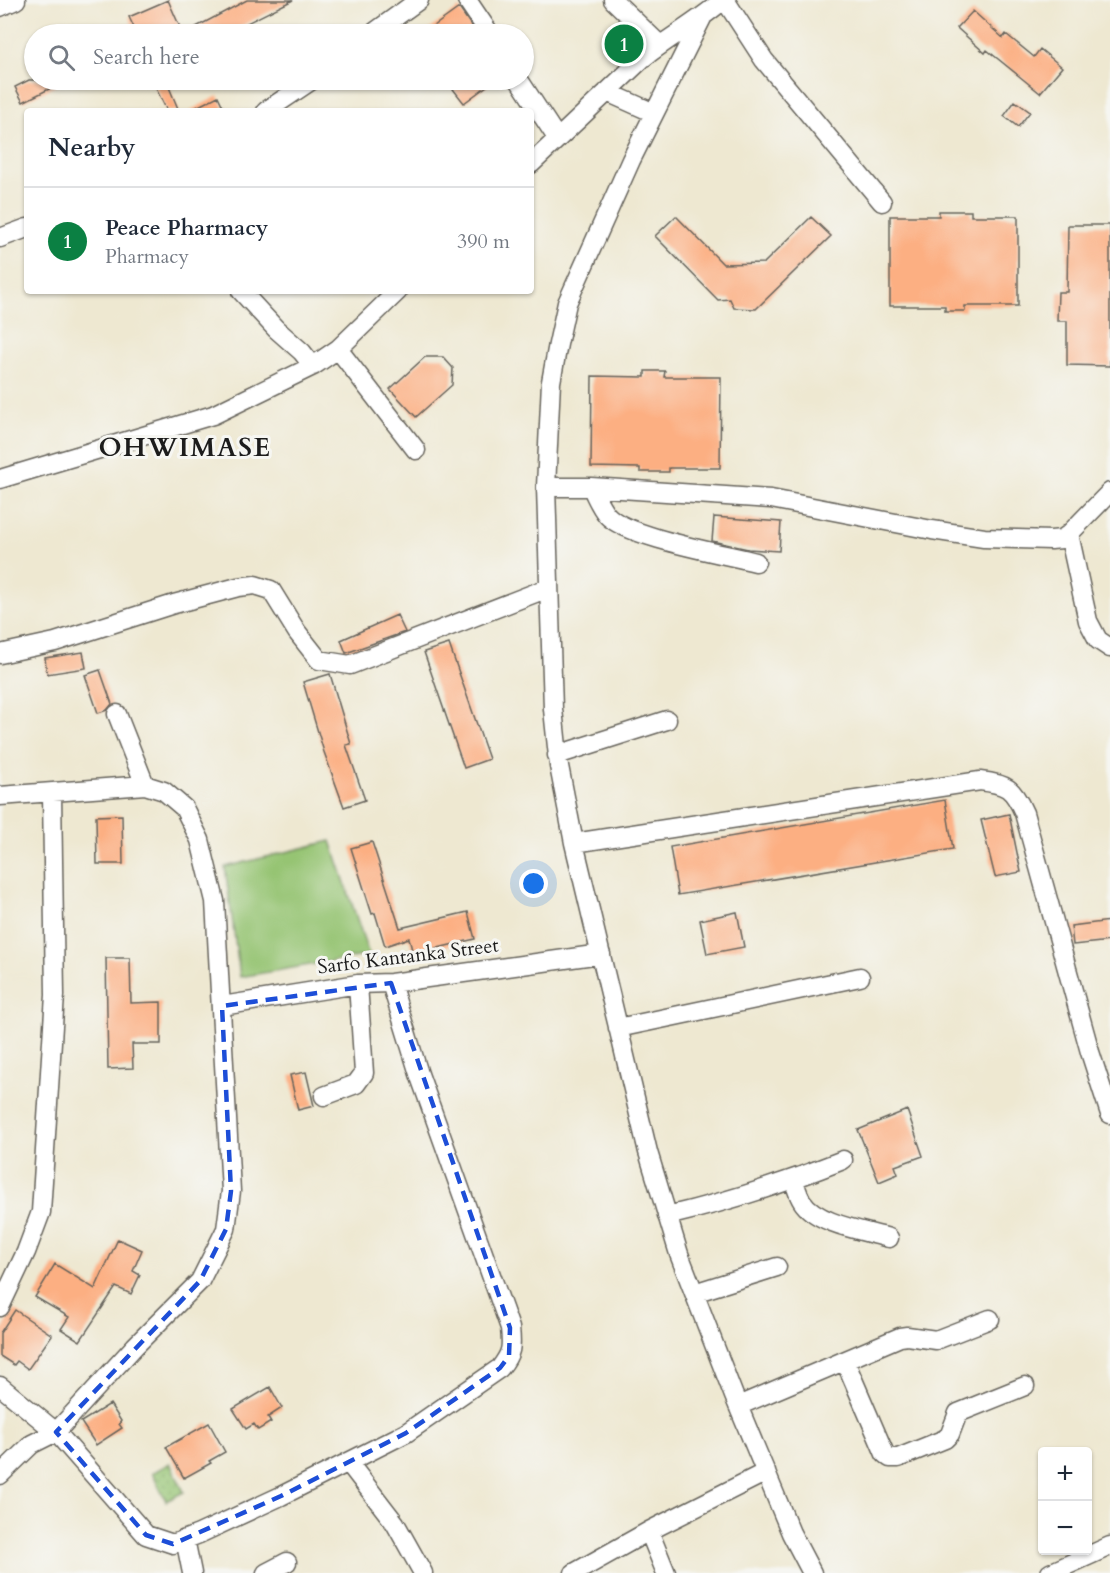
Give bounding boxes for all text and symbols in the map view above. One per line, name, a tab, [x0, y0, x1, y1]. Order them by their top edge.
pin: 1	[604, 22, 644, 66]
search box	[24, 24, 534, 90]
icon: search	[45, 41, 78, 74]
text: Search here	[93, 42, 200, 72]
text: Nearby	[48, 130, 136, 165]
text: Peace Pharmacy	[105, 213, 268, 243]
text: 1	[62, 228, 73, 255]
text: 390 m	[457, 228, 510, 255]
text: Pharmacy	[105, 243, 189, 270]
district label: OHWIMASE	[98, 430, 272, 465]
your location	[519, 869, 548, 898]
street label: Sarfo Kantanka Street	[316, 931, 501, 981]
map controls	[1038, 1447, 1092, 1555]
button: +	[1038, 1447, 1092, 1501]
button: −	[1038, 1501, 1092, 1555]

